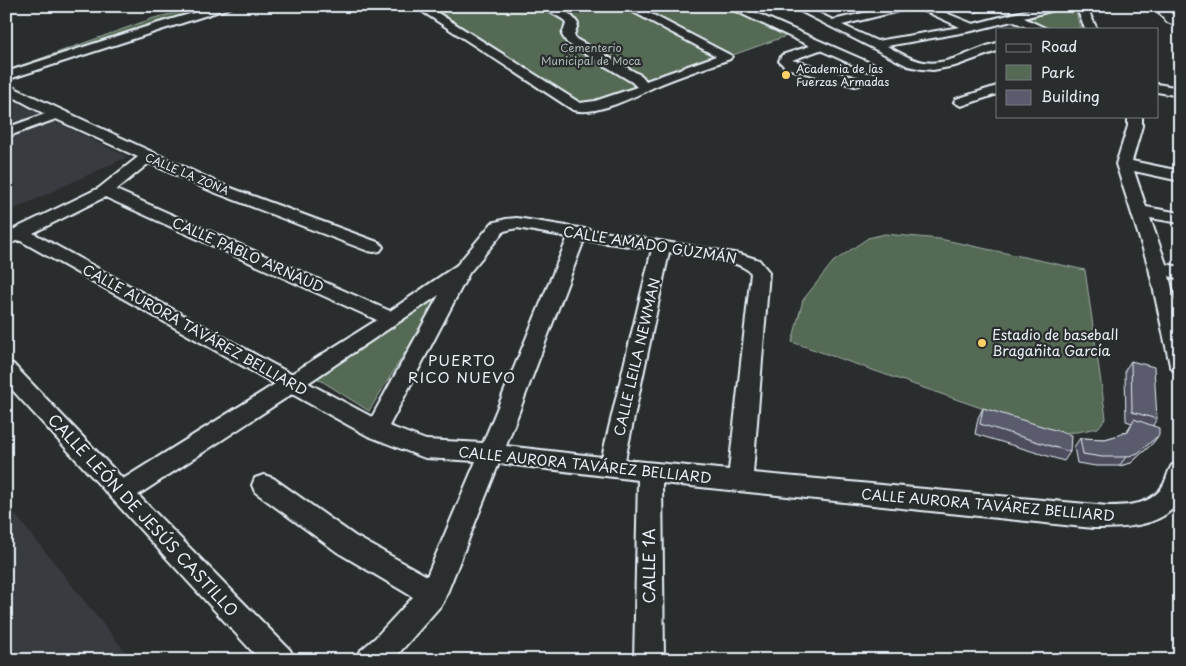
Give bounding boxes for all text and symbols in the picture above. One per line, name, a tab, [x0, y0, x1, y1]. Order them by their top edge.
legend	[996, 28, 1158, 118]
text: Road	[1041, 34, 1077, 57]
park label: Cementerio Municipal de Moca	[541, 39, 641, 69]
place label: Academia de las Fuerzas Armadas	[796, 60, 889, 90]
text: Park	[1041, 60, 1075, 83]
marker: Academia de las Fuerzas Armadas	[780, 69, 792, 81]
text: Building	[1041, 84, 1100, 107]
street label: CALLE LA ZONA	[143, 148, 232, 199]
street label: CALLE PABLO ARNAUD	[169, 212, 327, 298]
street label: CALLE AMADO GUZMÁN	[562, 220, 738, 269]
street label: CALLE AURORA TAVÁREZ BELLIARD	[79, 259, 312, 400]
street label: CALLE LEILA NEWMAN	[608, 276, 665, 438]
place label: Estadio de baseball Bragañita García	[992, 324, 1118, 361]
marker: Estadio de baseball Bragañita García	[976, 337, 988, 349]
district label: PUERTO RICO NUEVO	[408, 348, 516, 388]
street label: CALLE LEÓN DE JESÚS CASTILLO	[43, 408, 244, 621]
street label: CALLE AURORA TAVÁREZ BELLIARD	[457, 441, 713, 488]
street label: CALLE AURORA TAVÁREZ BELLIARD	[860, 483, 1116, 526]
street label: CALLE 1A	[636, 528, 660, 604]

